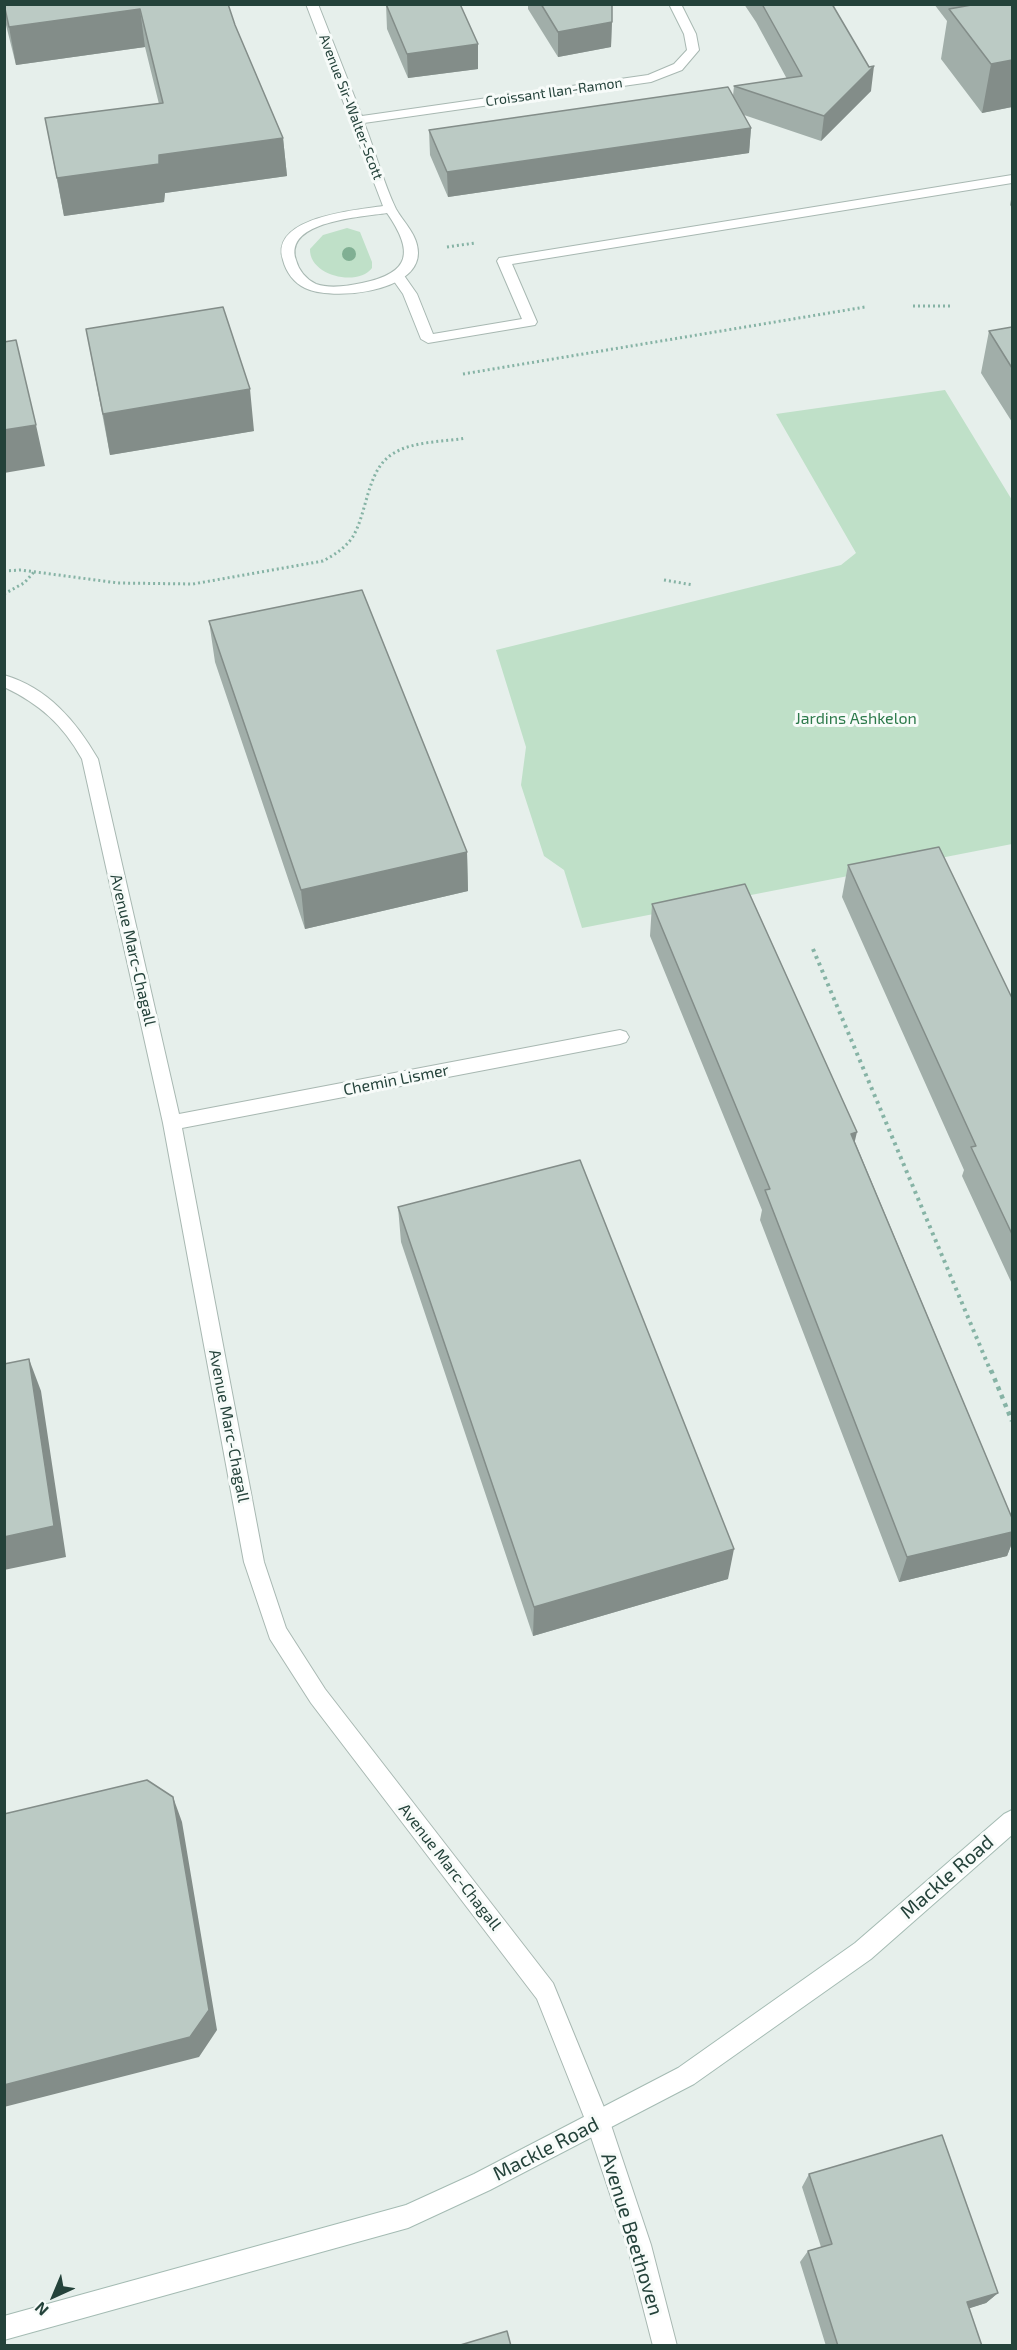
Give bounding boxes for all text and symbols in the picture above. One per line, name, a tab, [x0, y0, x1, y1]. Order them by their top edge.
street label: Avenue Sir-Walter-Scott	[315, 32, 387, 182]
street label: Croissant Ilan-Ramon	[485, 74, 623, 110]
park label: Jardins Ashkelon	[795, 709, 917, 729]
street label: Avenue Marc-Chagall	[106, 872, 160, 1028]
street label: Chemin Lismer	[342, 1060, 450, 1100]
street label: Avenue Marc-Chagall	[205, 1348, 253, 1504]
street label: Avenue Marc-Chagall	[395, 1800, 505, 1934]
street label: Mackle Road	[895, 1830, 999, 1924]
street label: Mackle Road	[489, 2112, 603, 2186]
street label: Avenue Beethoven	[596, 2150, 668, 2318]
north arrow	[24, 2266, 84, 2326]
text: N	[30, 2298, 52, 2320]

